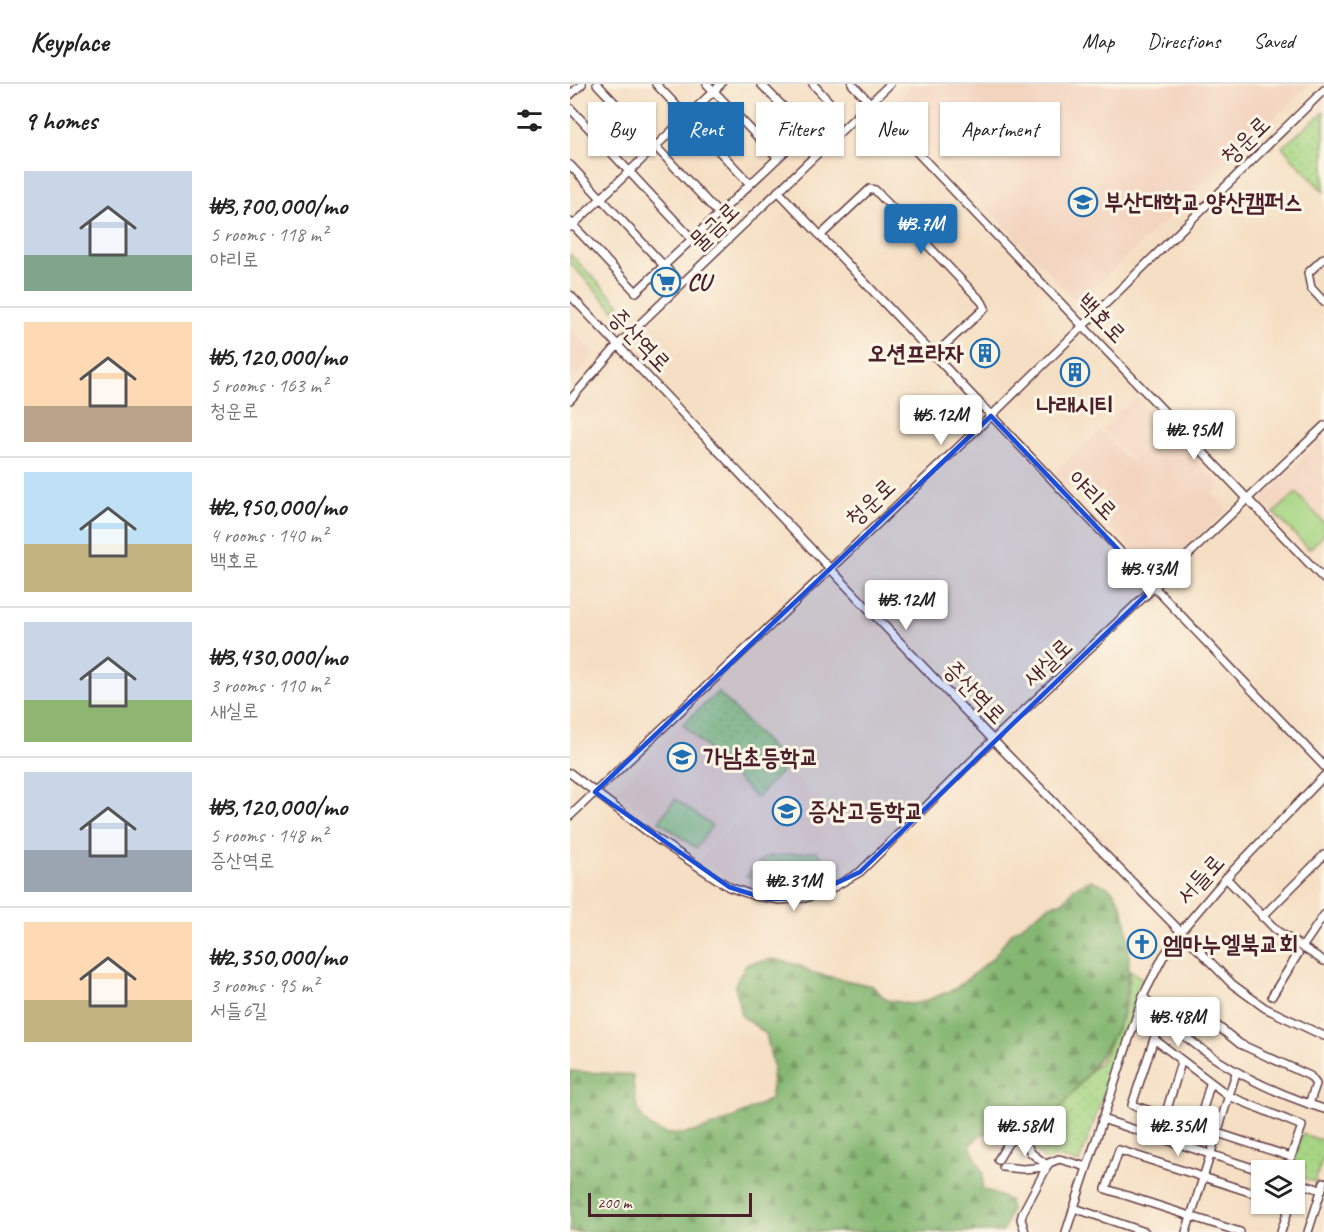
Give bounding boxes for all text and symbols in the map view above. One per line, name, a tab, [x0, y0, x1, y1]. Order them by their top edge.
text: Keyplace	[30, 24, 109, 59]
text: Map	[1082, 28, 1114, 54]
text: Directions	[1147, 28, 1220, 54]
text: Saved	[1253, 28, 1294, 54]
chip: Buy	[588, 102, 656, 156]
chip: Rent	[668, 102, 744, 156]
chip: Filters	[756, 102, 844, 156]
chip: New	[856, 102, 928, 156]
chip: Apartment	[940, 102, 1060, 156]
text: 9 homes	[24, 104, 97, 137]
icon: filters	[513, 104, 546, 137]
street label: 청운로	[1214, 109, 1276, 171]
school or university icon: 부산대학교 양산캠퍼스	[1067, 186, 1099, 218]
place label: 부산대학교 양산캠퍼스	[1104, 187, 1303, 217]
text: ₩3,700,000/mo	[210, 189, 347, 222]
icon: home	[72, 195, 144, 267]
street label: 물금로	[683, 195, 745, 257]
pin: ₩3.7M	[879, 204, 963, 255]
text: ₩3.7M	[898, 211, 944, 236]
text: 5 rooms · 118 m²	[210, 222, 327, 247]
text: 야리로	[210, 247, 258, 272]
supermarket icon: CU	[650, 266, 682, 298]
place label: CU	[687, 267, 715, 297]
street label: 백호로	[1071, 287, 1133, 349]
street label: 증산역로	[602, 302, 678, 378]
building icon: 오션프라자	[969, 337, 1001, 369]
place label: 오션프라자	[867, 338, 964, 368]
text: ₩5,120,000/mo	[210, 340, 347, 373]
icon: home	[72, 346, 144, 418]
building icon: 나래시티	[1059, 356, 1091, 388]
text: 5 rooms · 163 m²	[210, 373, 327, 398]
place label: 나래시티	[1036, 390, 1114, 420]
pin: ₩5.12M	[892, 395, 990, 446]
text: 청운로	[210, 398, 258, 423]
text: ₩5.12M	[914, 402, 968, 427]
pin: ₩2.95M	[1145, 410, 1243, 461]
text: ₩2.95M	[1167, 417, 1221, 442]
street label: 야리로	[1062, 464, 1124, 526]
street label: 청운로	[839, 471, 901, 533]
text: ₩2,950,000/mo	[210, 490, 346, 523]
icon: home	[72, 496, 144, 568]
text: 4 rooms · 140 m²	[210, 523, 327, 548]
text: 백호로	[210, 548, 258, 573]
pin: ₩3.43M	[1100, 549, 1198, 600]
text: ₩3.43M	[1122, 556, 1176, 581]
pin: ₩3.12M	[857, 580, 955, 631]
text: ₩3.12M	[879, 587, 933, 612]
street label: 새실로	[1016, 631, 1078, 693]
text: ₩3,430,000/mo	[210, 640, 347, 673]
icon: home	[72, 646, 144, 718]
street label: 증산역로	[937, 654, 1013, 730]
text: 3 rooms · 110 m²	[210, 673, 327, 698]
text: 새실로	[210, 698, 258, 723]
school or university icon: 가남초등학교	[666, 741, 698, 773]
place label: 가남초등학교	[703, 742, 819, 772]
text: ₩3,120,000/mo	[210, 790, 347, 823]
school or university icon: 증산고등학교	[771, 795, 803, 827]
icon: home	[72, 796, 144, 868]
place label: 증산고등학교	[808, 796, 924, 826]
text: 5 rooms · 148 m²	[210, 823, 327, 848]
street label: 서들로	[1169, 847, 1231, 911]
text: 증산역로	[210, 848, 274, 873]
pin: ₩2.31M	[745, 861, 843, 912]
text: ₩2.31M	[767, 868, 821, 893]
church icon: 엠마누엘북교회	[1126, 928, 1158, 960]
place label: 엠마누엘북교회	[1163, 929, 1298, 959]
text: ₩2,350,000/mo	[210, 940, 347, 973]
icon: home	[72, 946, 144, 1018]
text: 3 rooms · 95 m²	[210, 973, 318, 998]
pin: ₩3.48M	[1129, 997, 1227, 1048]
text: 서들6길	[210, 998, 267, 1023]
text: ₩3.48M	[1151, 1004, 1205, 1029]
pin: ₩2.58M	[976, 1106, 1074, 1157]
pin: ₩2.35M	[1129, 1106, 1227, 1157]
text: ₩2.58M	[998, 1113, 1052, 1138]
text: ₩2.35M	[1151, 1113, 1205, 1138]
map controls	[1251, 1160, 1305, 1214]
button: layers	[1251, 1160, 1305, 1214]
scale bar	[588, 1190, 752, 1218]
text: 200 m	[597, 1193, 631, 1213]

